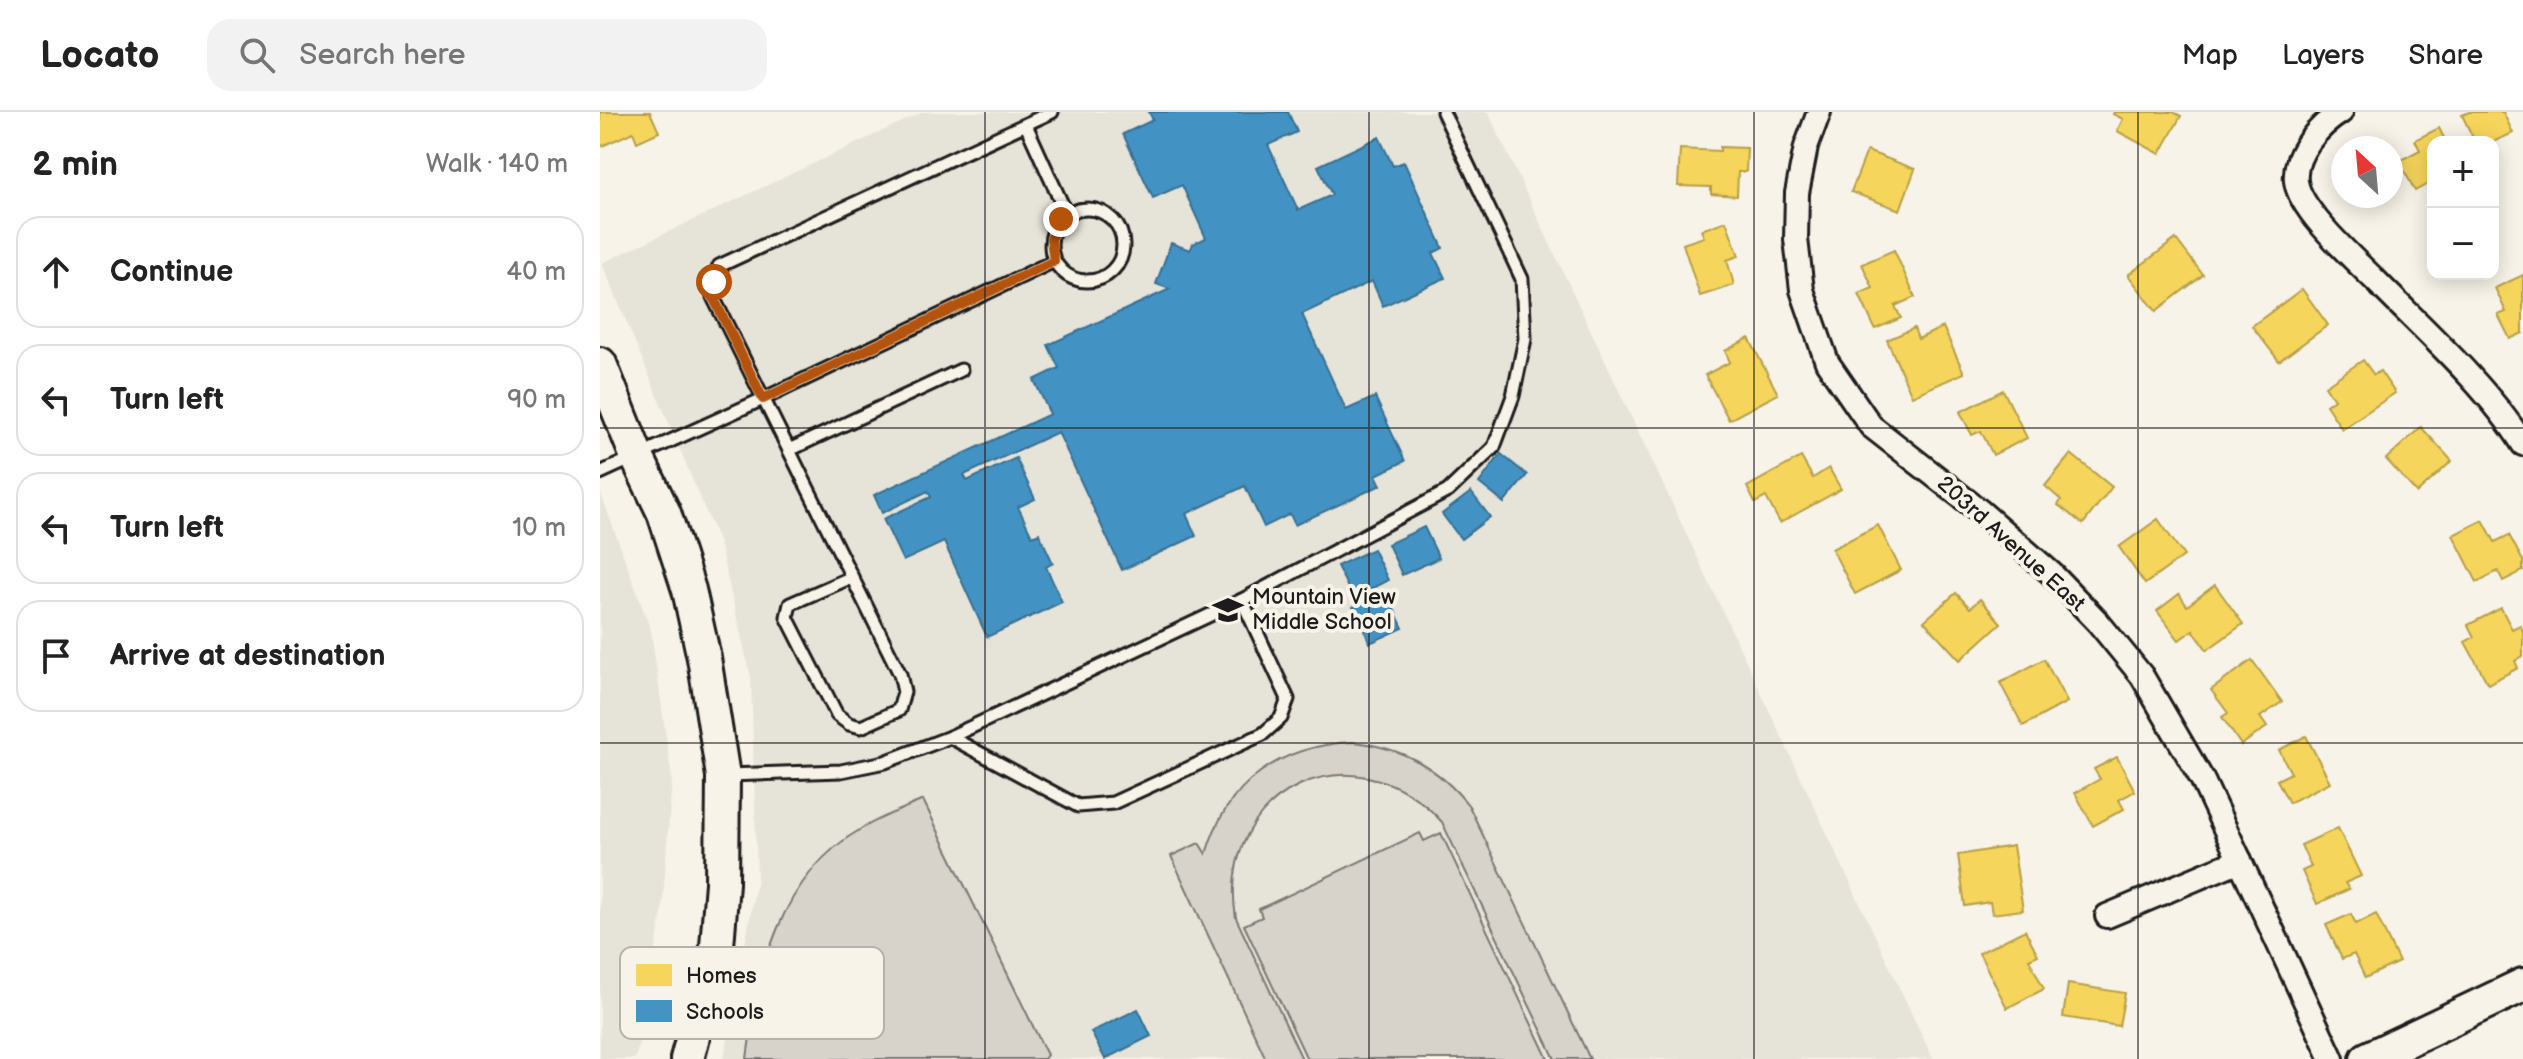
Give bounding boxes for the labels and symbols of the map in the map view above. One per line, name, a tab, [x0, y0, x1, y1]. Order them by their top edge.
north arrow	[2331, 136, 2403, 208]
route end	[1043, 201, 1079, 237]
route start	[696, 264, 732, 300]
street label: 203rd Avenue East	[1931, 470, 2091, 618]
place label: Mountain View Middle School	[1252, 584, 1396, 636]
school or university icon: Mountain View Middle School	[1211, 593, 1245, 627]
legend	[620, 947, 884, 1039]
text: Homes	[686, 963, 757, 990]
text: Schools	[686, 999, 764, 1026]

